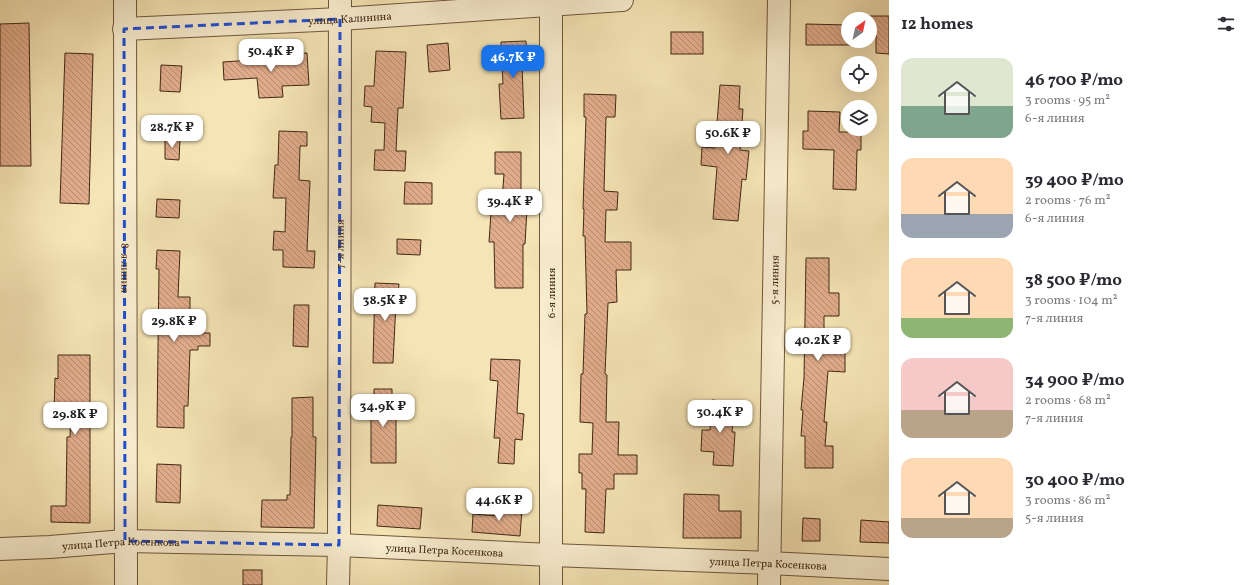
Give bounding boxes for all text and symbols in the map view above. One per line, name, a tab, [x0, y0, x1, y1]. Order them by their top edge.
street label: улица Калинина	[307, 9, 393, 29]
north arrow	[841, 12, 877, 48]
map controls	[841, 12, 877, 136]
text: 12 homes	[901, 13, 973, 36]
icon: filters	[1215, 13, 1237, 35]
pin: 50.4K ₽	[234, 39, 308, 73]
text: 50.4K ₽	[248, 43, 294, 61]
pin: 46.7K ₽	[476, 45, 550, 79]
text: 46.7K ₽	[490, 49, 536, 67]
button: locate	[841, 56, 877, 92]
text: 46 700 ₽/mo	[1025, 69, 1123, 92]
icon: home	[933, 74, 981, 122]
text: 3 rooms · 95 m²	[1025, 92, 1110, 110]
button: layers	[841, 100, 877, 136]
text: 6-я линия	[1025, 110, 1084, 128]
pin: 28.7K ₽	[135, 115, 209, 149]
text: 28.7K ₽	[150, 119, 194, 137]
pin: 50.6K ₽	[691, 121, 765, 155]
text: 50.6K ₽	[705, 125, 751, 143]
text: 39 400 ₽/mo	[1025, 169, 1124, 192]
icon: home	[933, 174, 981, 222]
pin: 39.4K ₽	[473, 189, 547, 223]
text: 2 rooms · 76 m²	[1025, 192, 1110, 210]
text: 39.4K ₽	[487, 193, 533, 211]
text: 6-я линия	[1025, 210, 1084, 228]
street label: 7-я линия	[334, 219, 349, 269]
street label: 8-я линия	[116, 243, 132, 293]
street label: 5-я линия	[768, 255, 784, 305]
street label: 6-я линия	[545, 268, 560, 318]
text: 38 500 ₽/mo	[1025, 269, 1122, 292]
icon: home	[933, 274, 981, 322]
pin: 38.5K ₽	[348, 288, 422, 322]
text: 38.5K ₽	[363, 292, 407, 310]
text: 3 rooms · 104 m²	[1025, 292, 1118, 310]
pin: 29.8K ₽	[137, 309, 211, 343]
text: 7-я линия	[1025, 310, 1083, 328]
text: 29.8K ₽	[151, 313, 197, 331]
pin: 40.2K ₽	[781, 328, 855, 362]
text: 40.2K ₽	[794, 332, 842, 350]
text: 34 900 ₽/mo	[1025, 369, 1124, 392]
icon: home	[933, 374, 981, 422]
text: 2 rooms · 68 m²	[1025, 392, 1111, 410]
pin: 34.9K ₽	[346, 394, 420, 428]
text: 34.9K ₽	[360, 398, 406, 416]
pin: 30.4K ₽	[683, 400, 757, 434]
pin: 29.8K ₽	[38, 402, 112, 436]
text: 30.4K ₽	[697, 404, 743, 422]
text: 29.8K ₽	[52, 406, 98, 424]
text: 7-я линия	[1025, 410, 1083, 428]
text: 30 400 ₽/mo	[1025, 469, 1125, 492]
icon: home	[933, 474, 981, 522]
pin: 44.6K ₽	[462, 488, 536, 522]
text: 44.6K ₽	[475, 492, 523, 510]
text: 3 rooms · 86 m²	[1025, 492, 1110, 510]
text: 5-я линия	[1025, 510, 1084, 528]
street label: улица Петра Косенкова	[61, 535, 180, 555]
street label: улица Петра Косенкова	[385, 541, 504, 562]
street label: улица Петра Косенкова	[709, 555, 828, 575]

